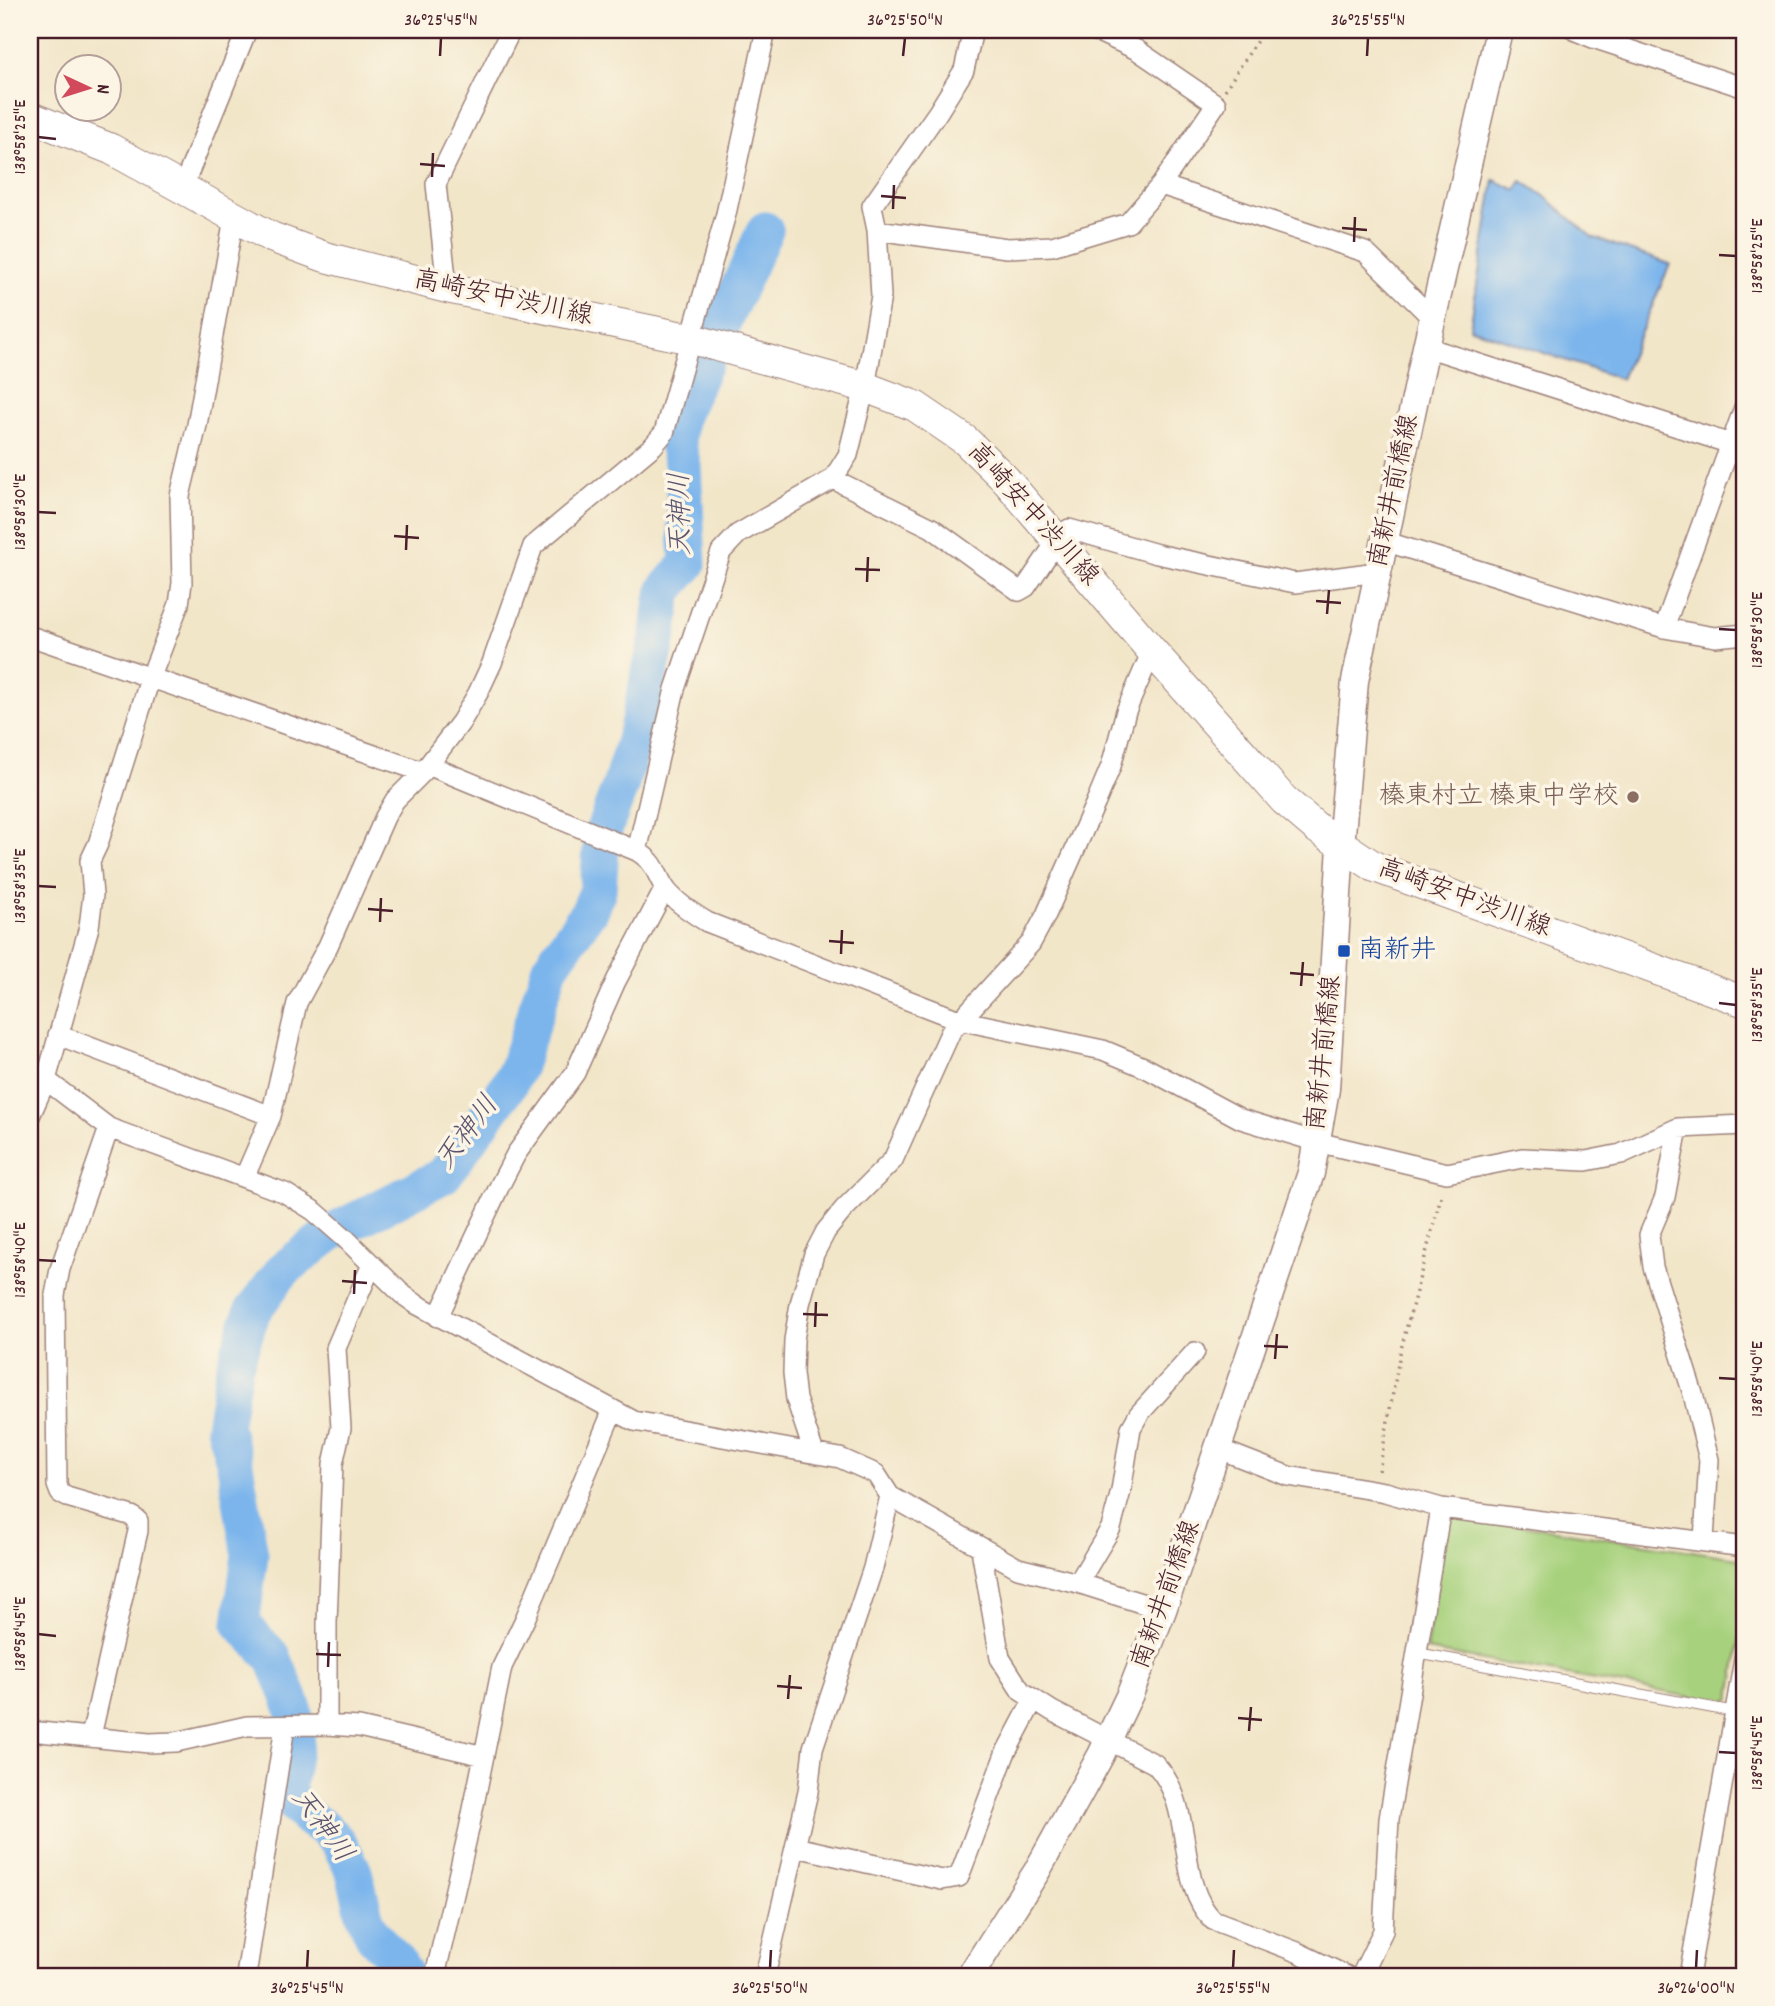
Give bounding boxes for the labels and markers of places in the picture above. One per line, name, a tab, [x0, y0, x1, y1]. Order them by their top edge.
place label: 榛東村立 榛東中学校	[1379, 779, 1619, 816]
marker: 榛東村立 榛東中学校	[1625, 789, 1641, 805]
place label: 南新井	[1358, 933, 1436, 970]
marker: 南新井	[1336, 943, 1352, 959]

